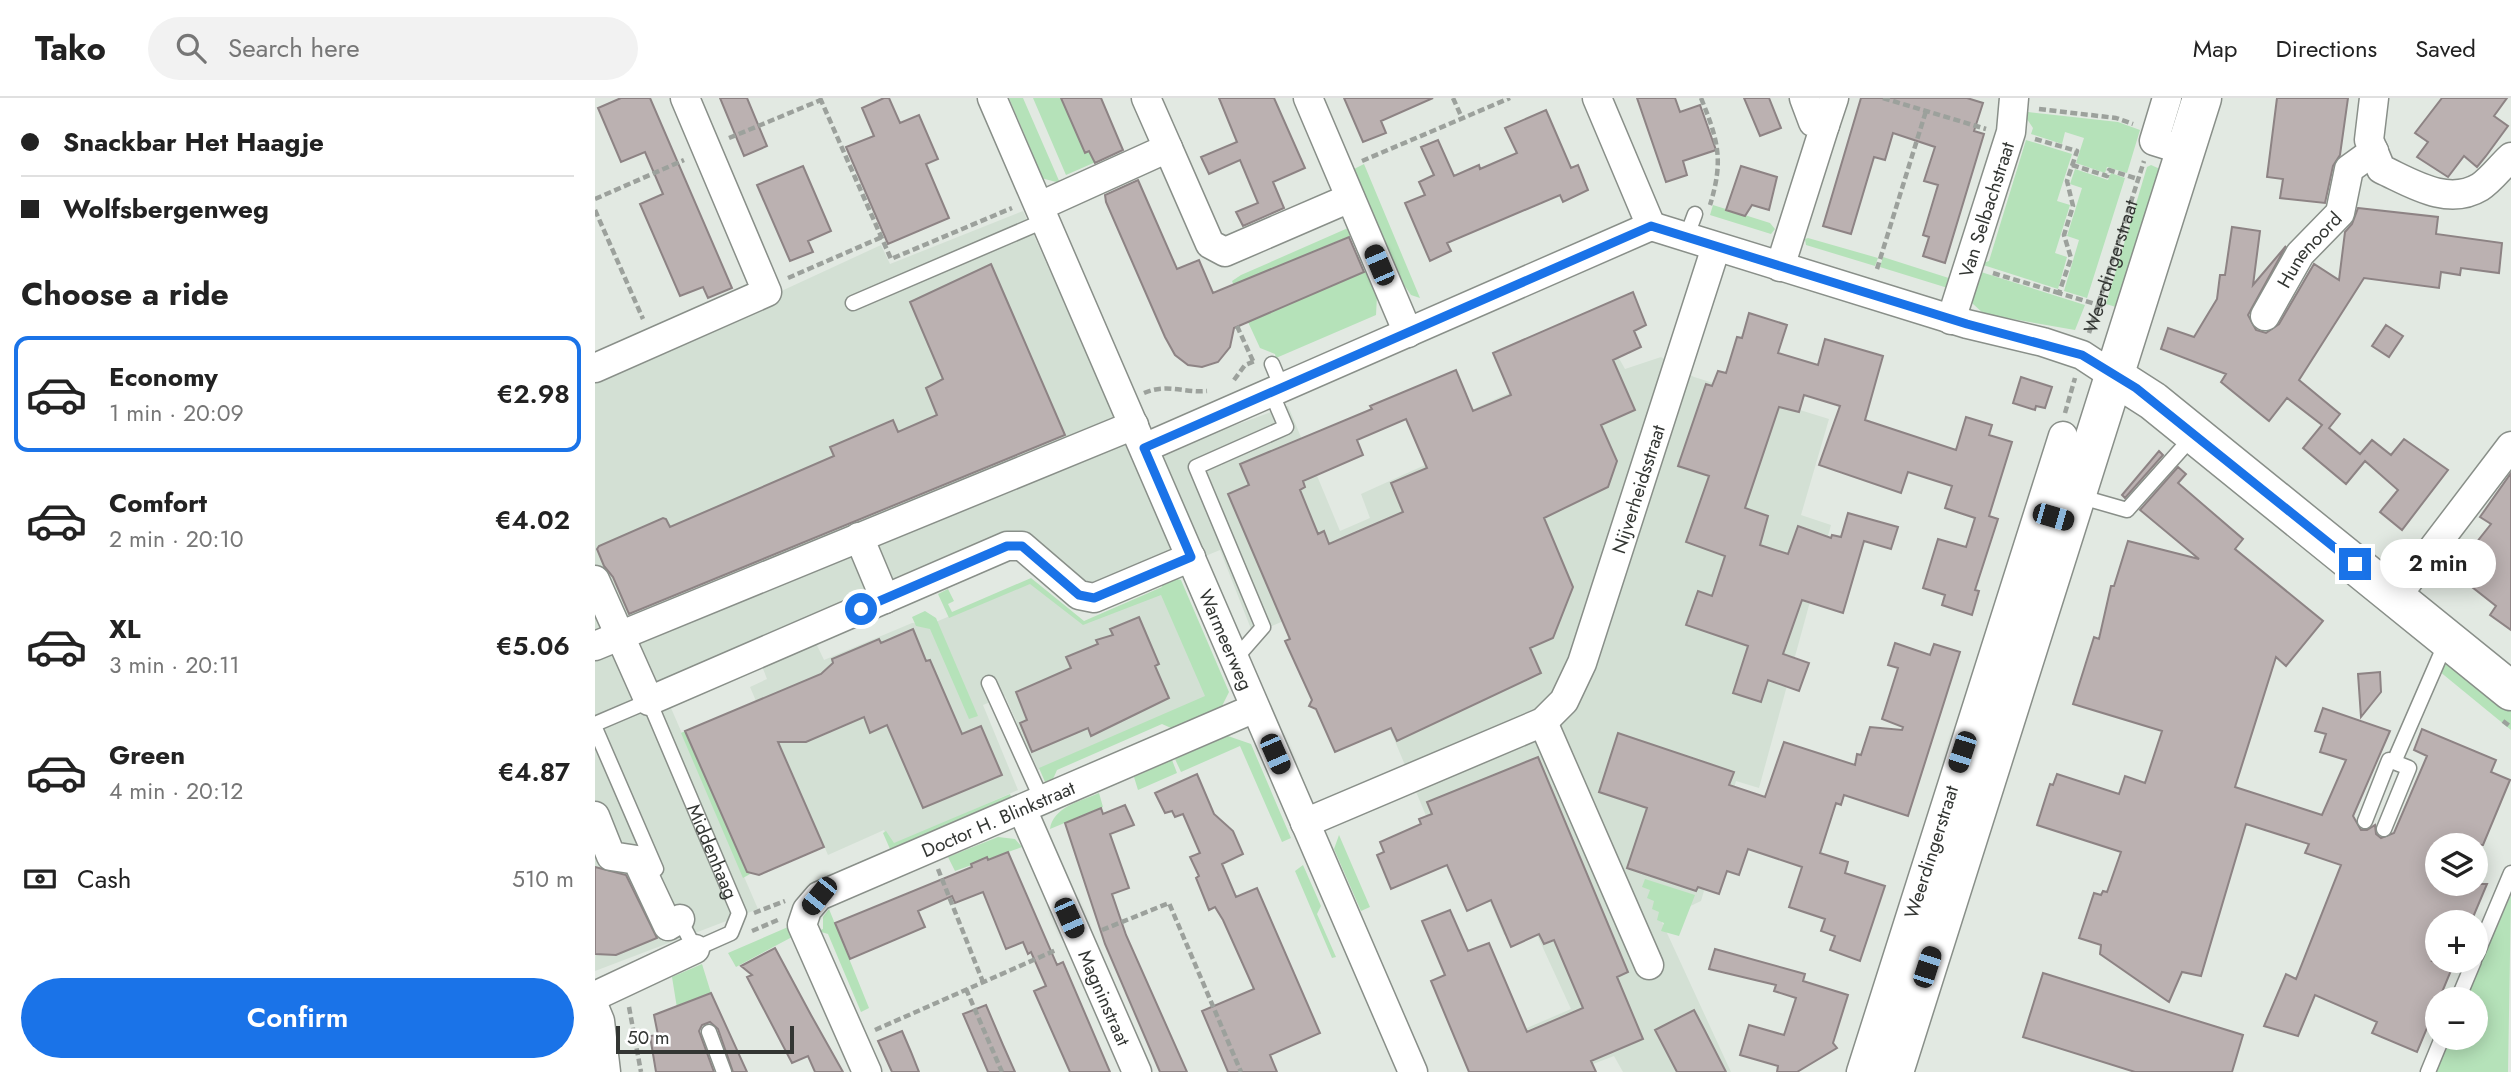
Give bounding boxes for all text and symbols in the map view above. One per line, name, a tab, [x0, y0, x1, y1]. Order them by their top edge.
search box	[148, 17, 638, 80]
text: Tako	[35, 25, 106, 72]
icon: search	[172, 29, 210, 67]
text: Search here	[228, 29, 360, 67]
text: Map	[2193, 31, 2238, 66]
text: Directions	[2276, 31, 2377, 66]
text: Saved	[2415, 31, 2476, 66]
text: Snackbar Het Haagje	[63, 123, 324, 161]
street label: Van Selbachstraat	[1952, 138, 2021, 281]
text: Wolfsbergenweg	[63, 190, 269, 228]
street label: Weerdingerstraat	[2076, 196, 2144, 336]
street label: Hunenoord	[2270, 206, 2348, 293]
car	[1362, 242, 1397, 288]
text: Choose a ride	[21, 271, 229, 317]
text: Economy	[109, 358, 218, 396]
icon: car	[25, 363, 88, 426]
text: €2.98	[497, 375, 570, 413]
text: 1 min · 20:09	[109, 396, 244, 430]
street label: Nijverheidsstraat	[1605, 421, 1672, 557]
text: Comfort	[109, 484, 207, 522]
icon: car	[25, 489, 88, 552]
text: €4.02	[495, 501, 570, 539]
car	[2030, 501, 2077, 533]
text: 2 min · 20:10	[109, 522, 244, 556]
callout: 2 min	[2379, 540, 2495, 588]
text: 2 min	[2408, 546, 2468, 580]
route end	[2339, 548, 2371, 580]
street label: Warmeerweg	[1192, 585, 1260, 694]
route start	[845, 593, 877, 625]
text: XL	[109, 610, 141, 648]
icon: car	[25, 615, 88, 678]
text: €5.06	[496, 627, 570, 665]
text: 3 min · 20:11	[109, 648, 240, 682]
car	[1946, 729, 1979, 775]
car	[1257, 731, 1294, 777]
text: Green	[109, 736, 185, 774]
icon: car	[25, 741, 88, 804]
text: €4.87	[498, 753, 570, 791]
text: 4 min · 20:12	[109, 774, 243, 808]
street label: Doctor H. Blinkstraat	[917, 774, 1079, 864]
street label: Weerdingerstraat	[1897, 782, 1965, 922]
street label: Middenhaag	[681, 800, 745, 903]
map controls	[2425, 833, 2488, 1050]
button: layers	[2425, 833, 2488, 896]
icon: cash	[21, 860, 59, 898]
text: Cash	[77, 860, 131, 898]
text: 510 m	[512, 862, 574, 896]
car	[798, 873, 841, 919]
car	[1051, 895, 1088, 941]
button: +	[2425, 910, 2488, 973]
car	[1911, 944, 1944, 990]
street label: Magninstraat	[1072, 946, 1137, 1050]
button: Confirm	[21, 978, 574, 1058]
button: −	[2425, 987, 2488, 1050]
scale bar	[616, 1023, 795, 1055]
text: 50 m	[627, 1024, 670, 1051]

